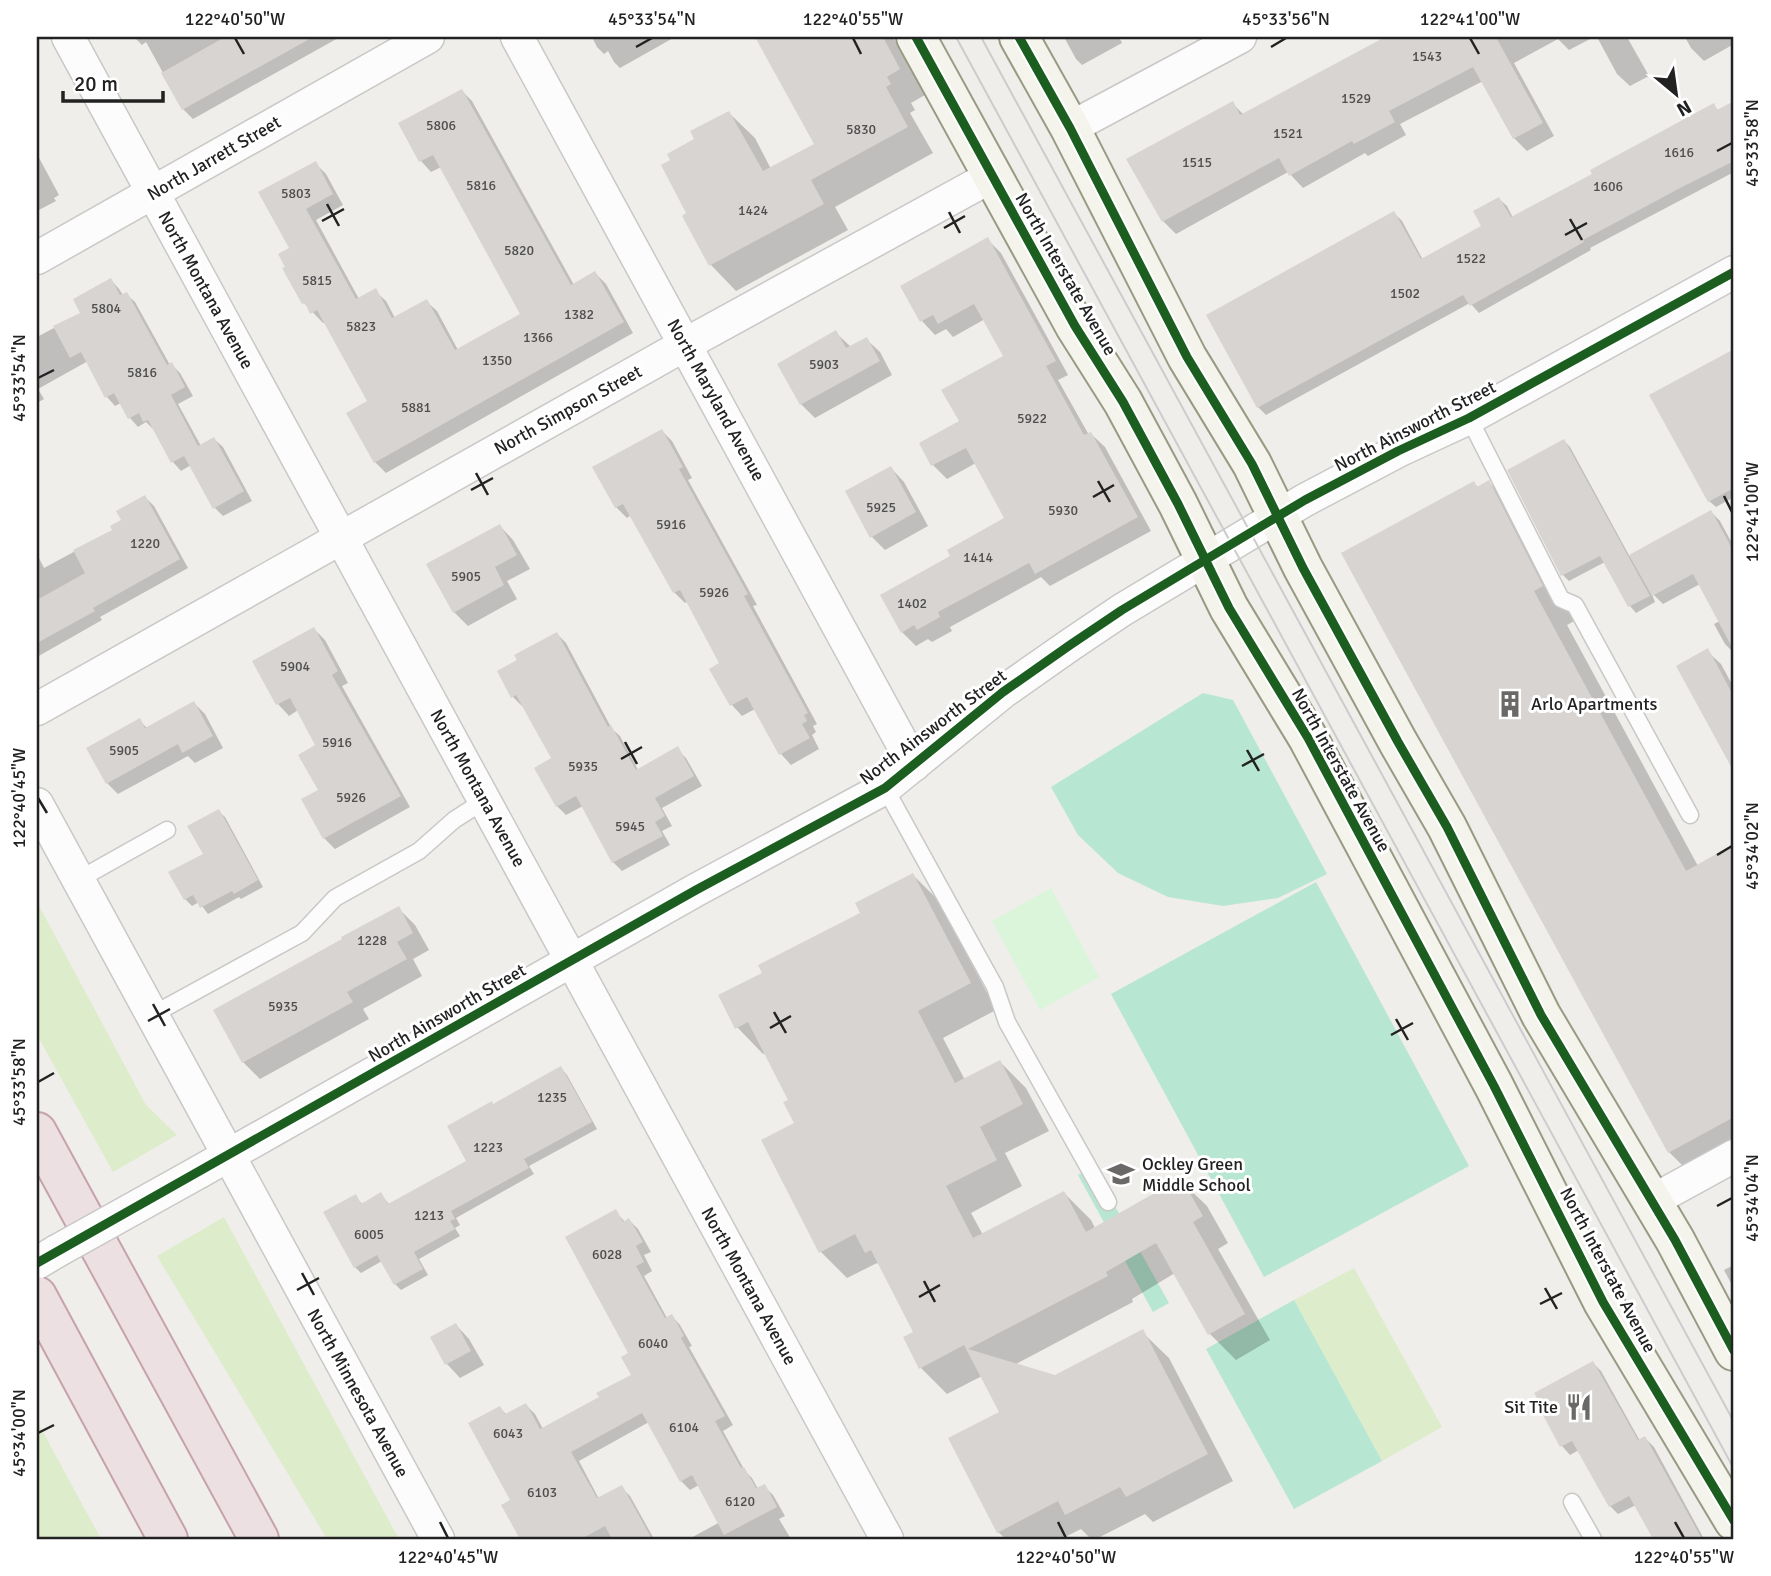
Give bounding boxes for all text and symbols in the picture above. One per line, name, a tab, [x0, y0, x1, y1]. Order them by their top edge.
text: 122°40'50"W	[185, 8, 285, 30]
text: 45°33'54"N	[608, 8, 696, 30]
text: 122°40'55"W	[803, 8, 903, 30]
text: 45°33'56"N	[1242, 8, 1330, 30]
text: 122°41'00"W	[1420, 8, 1520, 30]
house number: 1543	[1412, 48, 1442, 65]
scale bar	[63, 60, 163, 104]
north arrow	[1642, 60, 1712, 130]
text: 20 m	[74, 71, 118, 97]
house number: 1529	[1341, 90, 1371, 107]
text: N	[1672, 94, 1695, 122]
text: 45°33'58"N	[1741, 99, 1763, 187]
street label: North Jarrett Street	[143, 111, 285, 205]
house number: 5806	[426, 117, 456, 134]
house number: 5830	[846, 121, 876, 138]
house number: 1521	[1273, 125, 1303, 142]
house number: 1616	[1664, 144, 1694, 161]
house number: 1515	[1182, 154, 1212, 171]
house number: 5816	[466, 177, 496, 194]
house number: 1606	[1593, 178, 1623, 195]
house number: 5803	[281, 185, 311, 202]
street label: North Interstate Avenue	[1010, 189, 1122, 359]
house number: 1424	[738, 202, 769, 219]
street label: North Montana Avenue	[153, 207, 259, 373]
house number: 5820	[504, 242, 534, 259]
house number: 1522	[1456, 250, 1486, 267]
house number: 5815	[302, 272, 332, 289]
house number: 1502	[1390, 285, 1420, 302]
house number: 5804	[91, 300, 122, 317]
house number: 1382	[564, 306, 594, 323]
street label: North Maryland Avenue	[662, 315, 770, 485]
house number: 5823	[346, 318, 376, 335]
house number: 1366	[523, 329, 553, 346]
text: 45°33'54"N	[8, 334, 30, 422]
house number: 1350	[482, 352, 512, 369]
house number: 5903	[809, 356, 839, 373]
street label: North Simpson Street	[490, 360, 646, 460]
house number: 5816	[127, 364, 157, 381]
street label: North Ainsworth Street	[1331, 376, 1499, 476]
house number: 5881	[401, 399, 431, 416]
house number: 5922	[1017, 410, 1047, 427]
text: 122°41'00"W	[1741, 462, 1763, 562]
house number: 5925	[866, 499, 896, 516]
house number: 5930	[1048, 502, 1078, 519]
house number: 5916	[656, 516, 686, 533]
house number: 1220	[130, 535, 160, 552]
house number: 1414	[963, 549, 994, 566]
house number: 5905	[451, 568, 481, 585]
house number: 5926	[699, 584, 729, 601]
house number: 1402	[897, 595, 927, 612]
house number: 5904	[280, 658, 311, 675]
street label: North Ainsworth Street	[855, 665, 1011, 789]
street label: North Interstate Avenue	[1287, 684, 1395, 856]
building icon: Arlo Apartments	[1495, 689, 1525, 719]
place label: Arlo Apartments	[1531, 693, 1657, 715]
street label: North Montana Avenue	[425, 705, 531, 871]
house number: 5916	[322, 734, 352, 751]
house number: 5905	[109, 742, 139, 759]
text: 122°40'45"W	[8, 748, 30, 848]
house number: 5935	[568, 758, 598, 775]
house number: 5926	[336, 789, 366, 806]
text: 45°34'02"N	[1741, 802, 1763, 890]
house number: 5945	[615, 818, 645, 835]
house number: 1228	[357, 932, 387, 949]
street label: North Ainsworth Street	[364, 959, 530, 1067]
house number: 5935	[268, 998, 298, 1015]
text: 45°33'58"N	[8, 1038, 30, 1126]
house number: 1235	[537, 1089, 567, 1106]
house number: 1223	[473, 1139, 503, 1156]
place label: Ockley Green Middle School	[1142, 1153, 1251, 1196]
text: 45°34'04"N	[1741, 1154, 1763, 1242]
school or university icon: Ockley Green Middle School	[1106, 1159, 1136, 1189]
street label: North Interstate Avenue	[1555, 1184, 1661, 1356]
street label: North Montana Avenue	[696, 1203, 802, 1369]
house number: 1213	[414, 1207, 444, 1224]
house number: 6005	[354, 1226, 384, 1243]
house number: 6028	[592, 1246, 622, 1263]
street label: North Minnesota Avenue	[302, 1305, 414, 1481]
house number: 6040	[638, 1335, 668, 1352]
text: 45°34'00"N	[8, 1389, 30, 1477]
restaurant icon: Sit Tite	[1564, 1392, 1594, 1422]
place label: Sit Tite	[1504, 1396, 1558, 1418]
house number: 6104	[669, 1419, 700, 1436]
house number: 6043	[493, 1425, 523, 1442]
house number: 6103	[527, 1484, 557, 1501]
house number: 6120	[725, 1493, 755, 1510]
text: 122°40'45"W	[398, 1546, 498, 1568]
text: 122°40'50"W	[1016, 1546, 1116, 1568]
text: 122°40'55"W	[1634, 1546, 1734, 1568]

